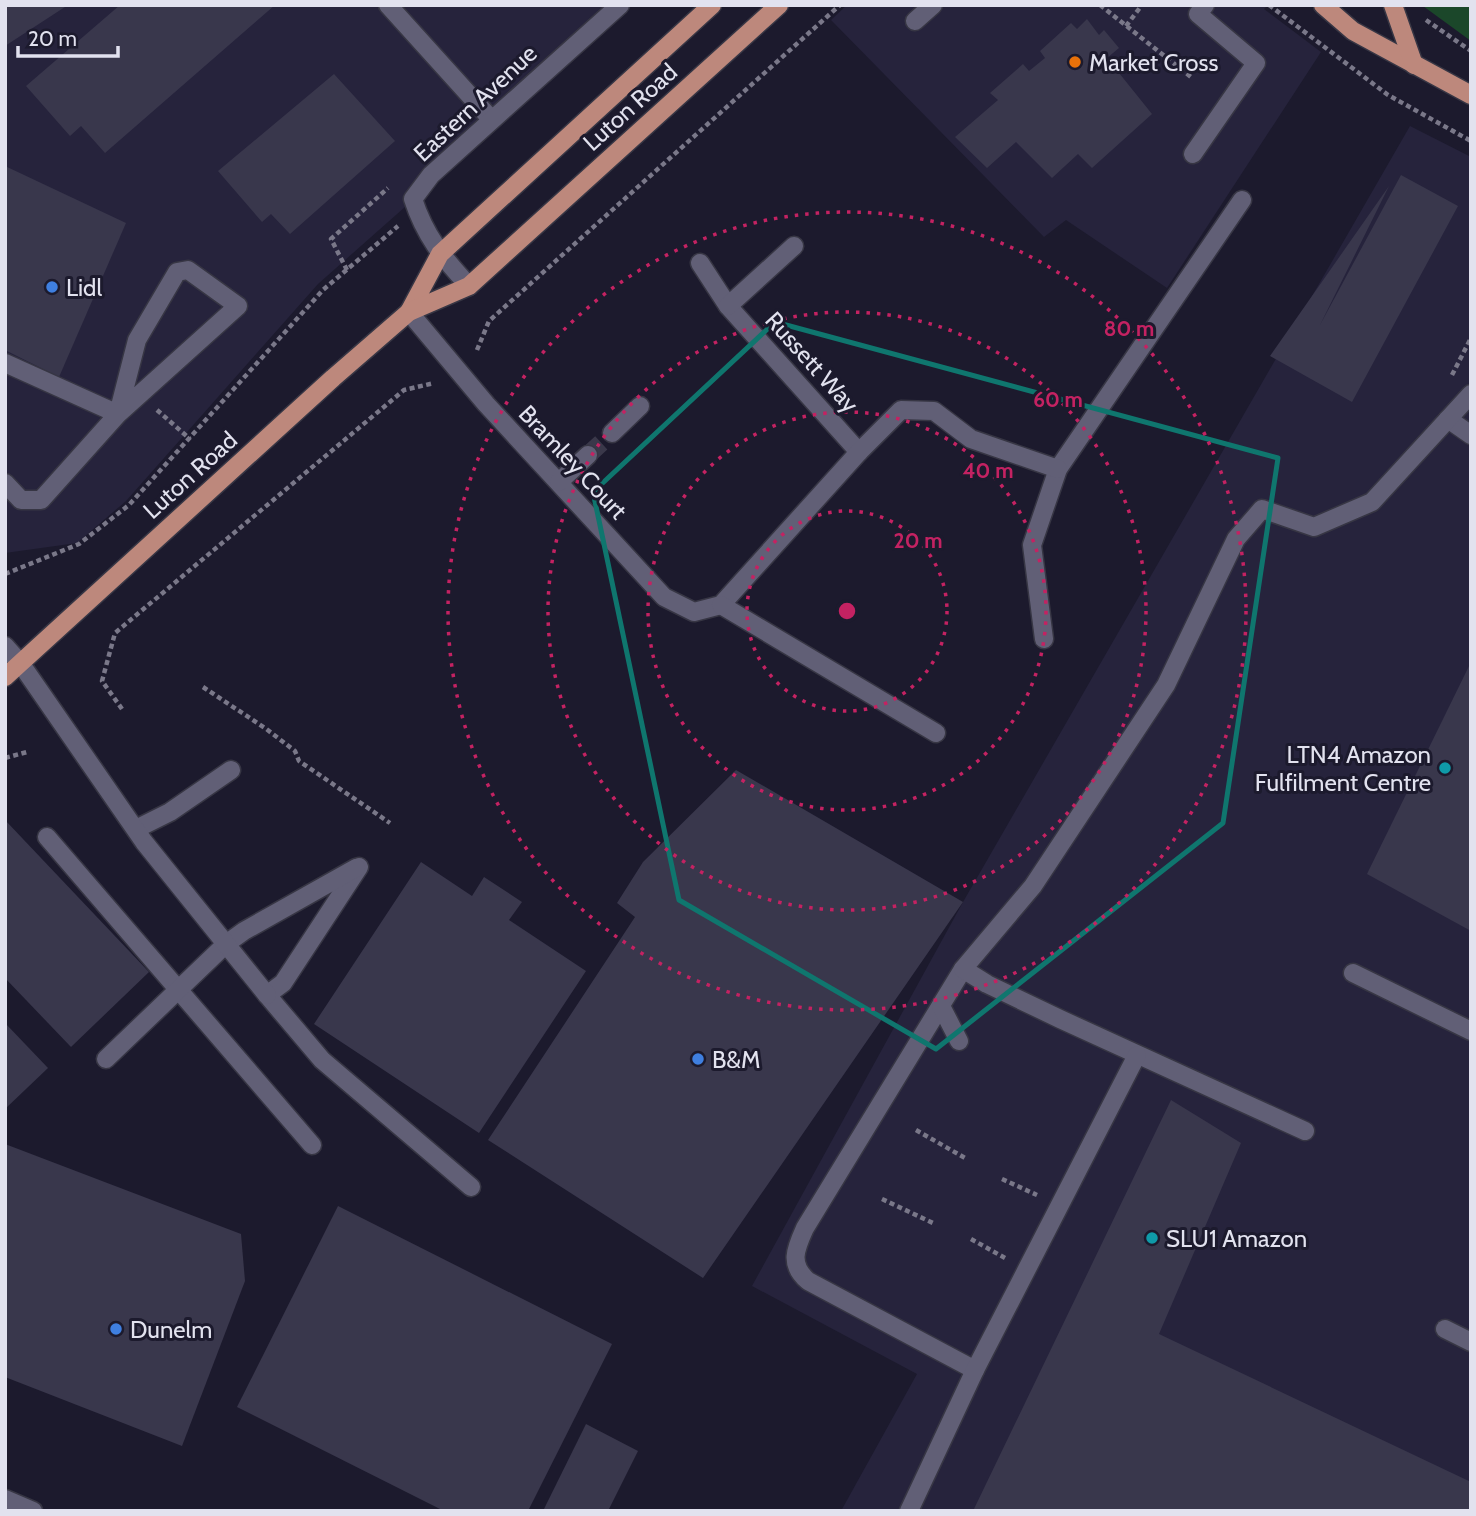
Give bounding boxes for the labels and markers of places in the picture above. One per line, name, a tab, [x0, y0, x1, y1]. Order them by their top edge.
place label: Market Cross	[1089, 48, 1218, 77]
marker: Market Cross	[1067, 54, 1083, 70]
place label: Lidl	[66, 273, 102, 302]
marker: Lidl	[44, 279, 60, 295]
centre of rings	[835, 599, 859, 623]
place label: LTN4 Amazon Fulfilment Centre	[1255, 740, 1431, 797]
marker: LTN4 Amazon Fulfilment Centre	[1437, 760, 1453, 776]
place label: B&M	[712, 1045, 760, 1074]
marker: B&M	[690, 1051, 706, 1067]
place label: SLU1 Amazon	[1166, 1224, 1307, 1253]
marker: SLU1 Amazon	[1144, 1230, 1160, 1246]
place label: Dunelm	[130, 1315, 212, 1344]
marker: Dunelm	[108, 1321, 124, 1337]

